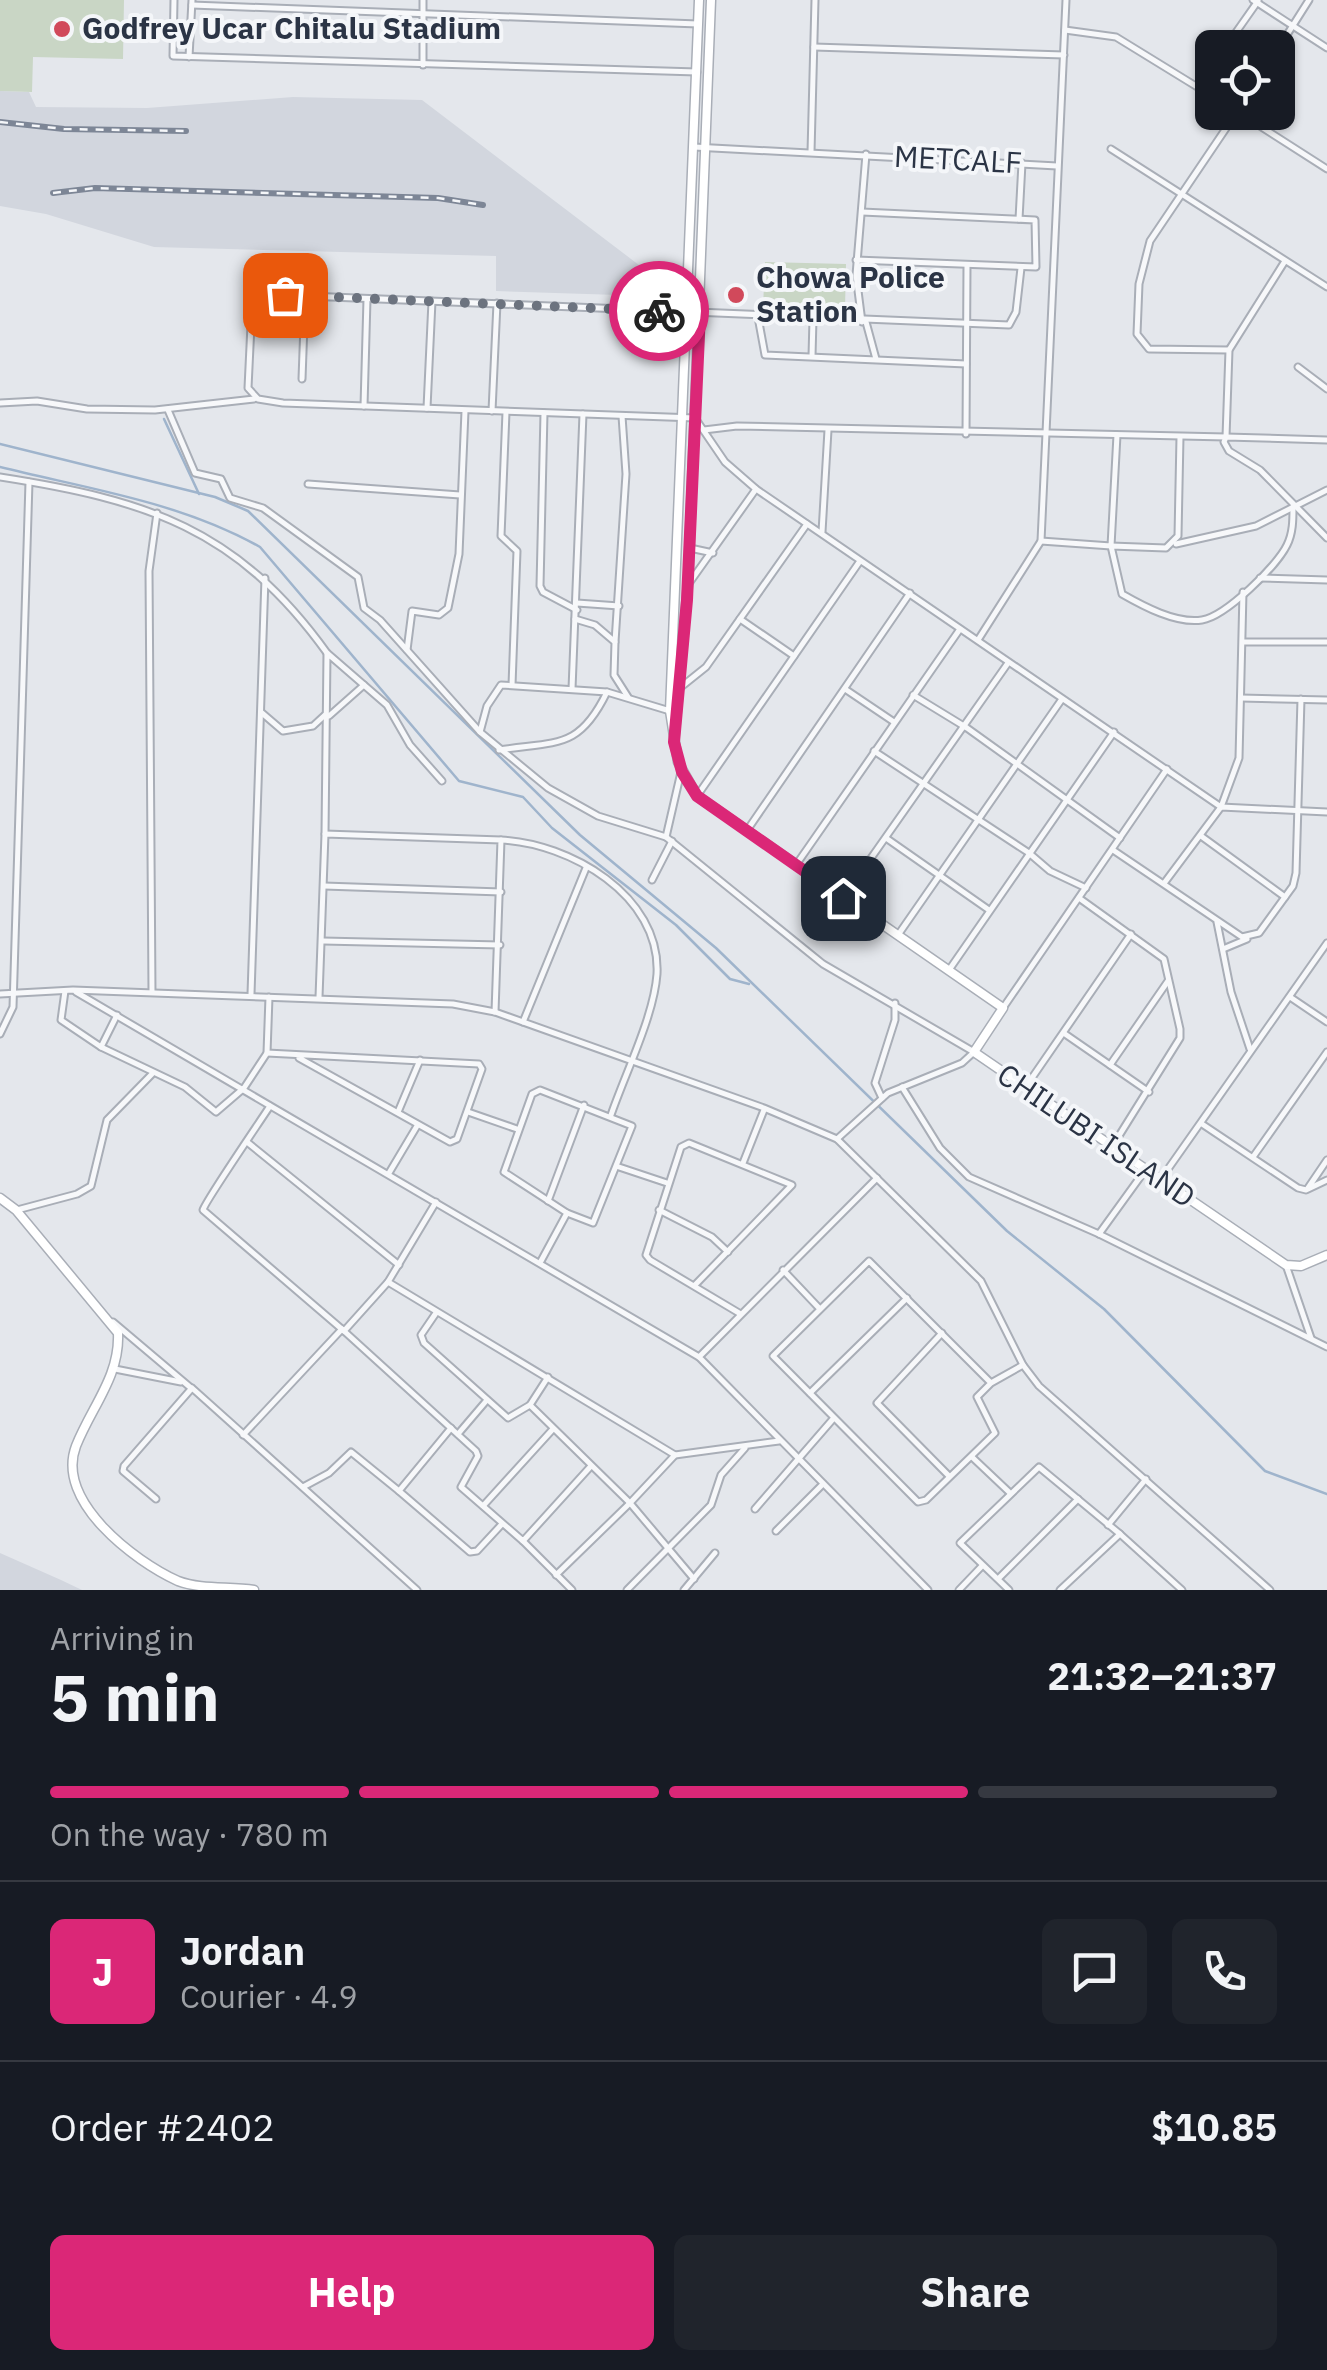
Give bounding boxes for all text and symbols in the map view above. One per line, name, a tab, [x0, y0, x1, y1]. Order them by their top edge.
place label: Godfrey Ucar Chitalu Stadium	[82, 8, 501, 47]
marker: Godfrey Ucar Chitalu Stadium	[51, 18, 73, 40]
map controls	[1195, 30, 1295, 130]
button: locate	[1195, 30, 1295, 130]
street label: METCALF	[893, 136, 1023, 181]
pin	[243, 253, 328, 338]
place label: Chowa Police Station	[756, 257, 945, 330]
courier	[609, 261, 709, 361]
icon: bag	[258, 268, 313, 323]
icon: bike	[632, 284, 687, 339]
marker: Chowa Police Station	[725, 284, 747, 306]
pin	[801, 856, 886, 941]
icon: home	[816, 871, 871, 926]
street label: CHILUBI ISLAND	[990, 1054, 1203, 1215]
text: Arriving in	[50, 1617, 195, 1659]
text: 21:32–21:37	[1047, 1651, 1277, 1700]
text: 5 min	[50, 1654, 220, 1739]
text: On the way · 780 m	[50, 1813, 329, 1855]
button: chat	[1042, 1919, 1147, 2024]
button: phone	[1172, 1919, 1277, 2024]
text: Jordan	[180, 1926, 305, 1975]
text: J	[92, 1947, 113, 1996]
text: Courier · 4.9	[180, 1975, 358, 2017]
text: Order #2402	[50, 2102, 275, 2151]
text: $10.85	[1151, 2102, 1277, 2151]
button: Help	[50, 2235, 654, 2350]
button: Share	[674, 2235, 1277, 2350]

